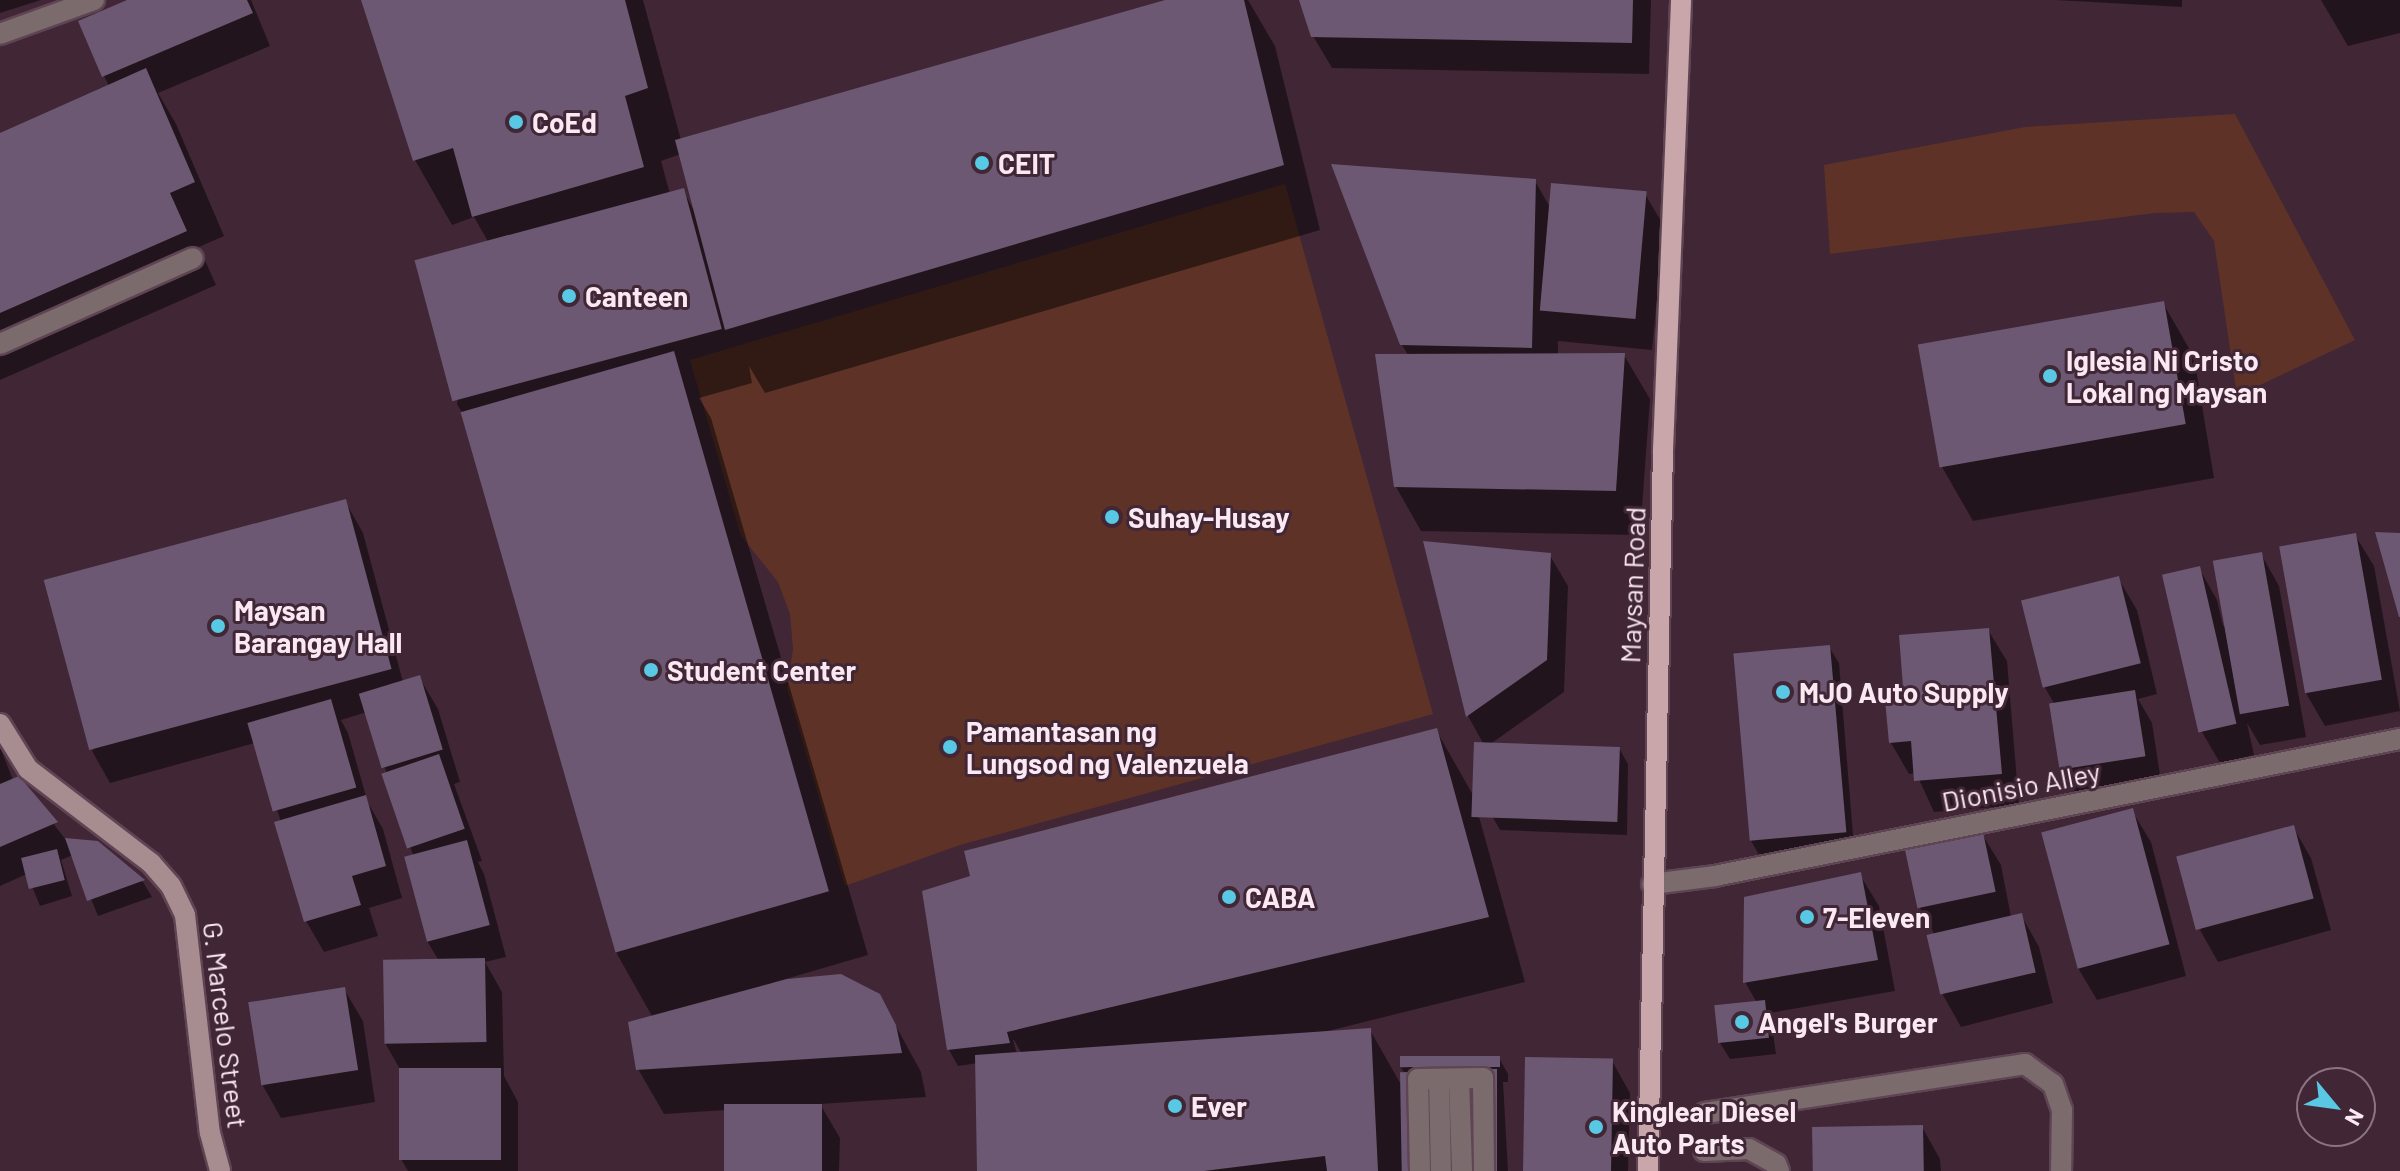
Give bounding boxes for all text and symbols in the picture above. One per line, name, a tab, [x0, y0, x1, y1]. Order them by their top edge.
place label: CoEd	[532, 105, 597, 139]
marker: CoEd	[507, 113, 525, 131]
place label: CEIT	[998, 146, 1055, 180]
marker: CEIT	[973, 154, 991, 172]
place label: Canteen	[585, 279, 688, 313]
marker: Canteen	[560, 287, 578, 305]
place label: Iglesia Ni Cristo Lokal ng Maysan	[2066, 343, 2267, 409]
marker: Iglesia Ni Cristo Lokal ng Maysan	[2041, 367, 2059, 385]
place label: Suhay-Husay	[1128, 500, 1290, 534]
street label: Maysan Road	[1612, 506, 1652, 664]
marker: Suhay-Husay	[1103, 508, 1121, 526]
place label: Maysan Barangay Hall	[234, 593, 402, 659]
marker: Maysan Barangay Hall	[209, 617, 227, 635]
place label: Student Center	[667, 653, 856, 687]
marker: Student Center	[642, 661, 660, 679]
place label: MJO Auto Supply	[1799, 675, 2009, 709]
marker: MJO Auto Supply	[1774, 683, 1792, 701]
place label: Pamantasan ng Lungsod ng Valenzuela	[966, 714, 1249, 780]
marker: Pamantasan ng Lungsod ng Valenzuela	[941, 738, 959, 756]
street label: Dionisio Alley	[1939, 754, 2103, 818]
place label: CABA	[1245, 880, 1315, 914]
marker: CABA	[1220, 888, 1238, 906]
place label: 7-Eleven	[1823, 900, 1930, 934]
marker: 7-Eleven	[1798, 908, 1816, 926]
street label: G. Marcelo Street	[197, 920, 255, 1130]
place label: Angel's Burger	[1758, 1005, 1938, 1039]
marker: Angel's Burger	[1733, 1013, 1751, 1031]
north arrow	[2296, 1067, 2376, 1147]
place label: Ever	[1191, 1089, 1247, 1123]
place label: Kinglear Diesel Auto Parts	[1612, 1094, 1796, 1160]
marker: Ever	[1166, 1097, 1184, 1115]
text: N	[2340, 1105, 2370, 1130]
marker: Kinglear Diesel Auto Parts	[1587, 1118, 1605, 1136]

